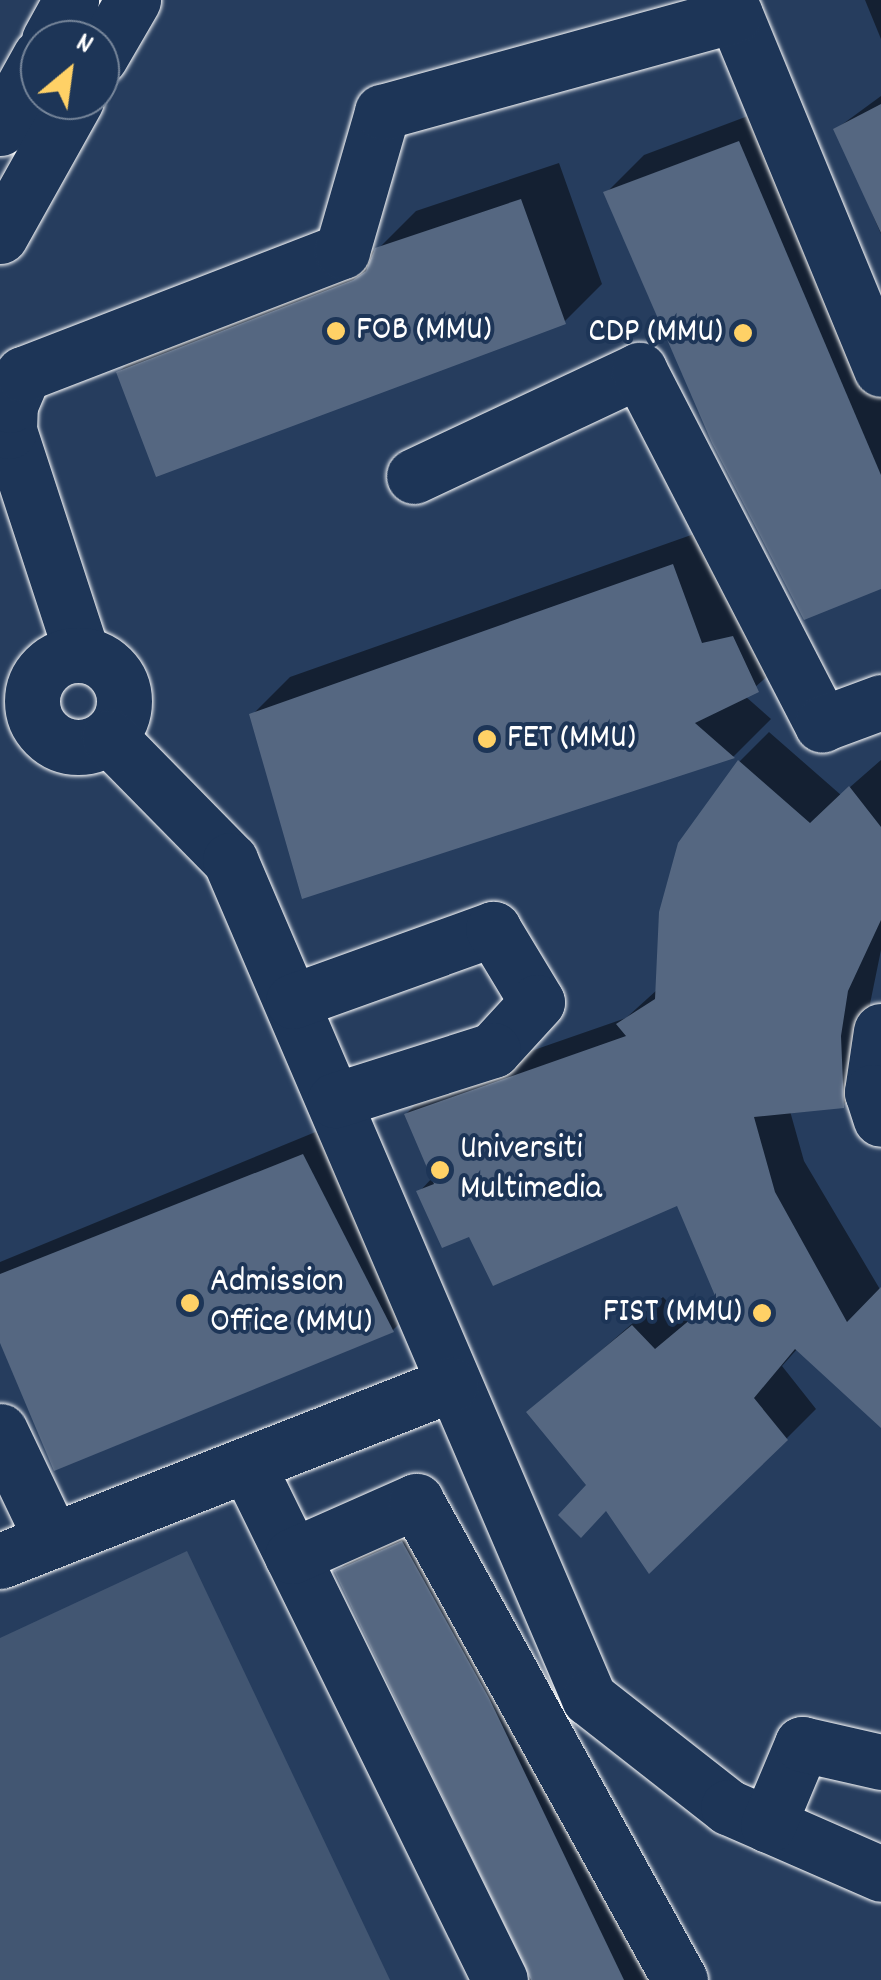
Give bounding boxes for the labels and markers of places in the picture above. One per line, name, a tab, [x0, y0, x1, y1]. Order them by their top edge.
place label: FOB (MMU)	[356, 310, 492, 352]
place label: CDP (MMU)	[588, 312, 723, 354]
marker: FOB (MMU)	[325, 320, 347, 342]
marker: CDP (MMU)	[732, 322, 754, 344]
place label: FET (MMU)	[507, 718, 636, 760]
marker: FET (MMU)	[476, 728, 498, 750]
place label: Universiti Multimedia	[460, 1129, 602, 1211]
marker: Universiti Multimedia	[429, 1159, 451, 1181]
place label: Admission Office (MMU)	[210, 1262, 372, 1344]
marker: Admission Office (MMU)	[179, 1292, 201, 1314]
place label: FIST (MMU)	[603, 1292, 742, 1334]
marker: FIST (MMU)	[751, 1302, 773, 1324]

